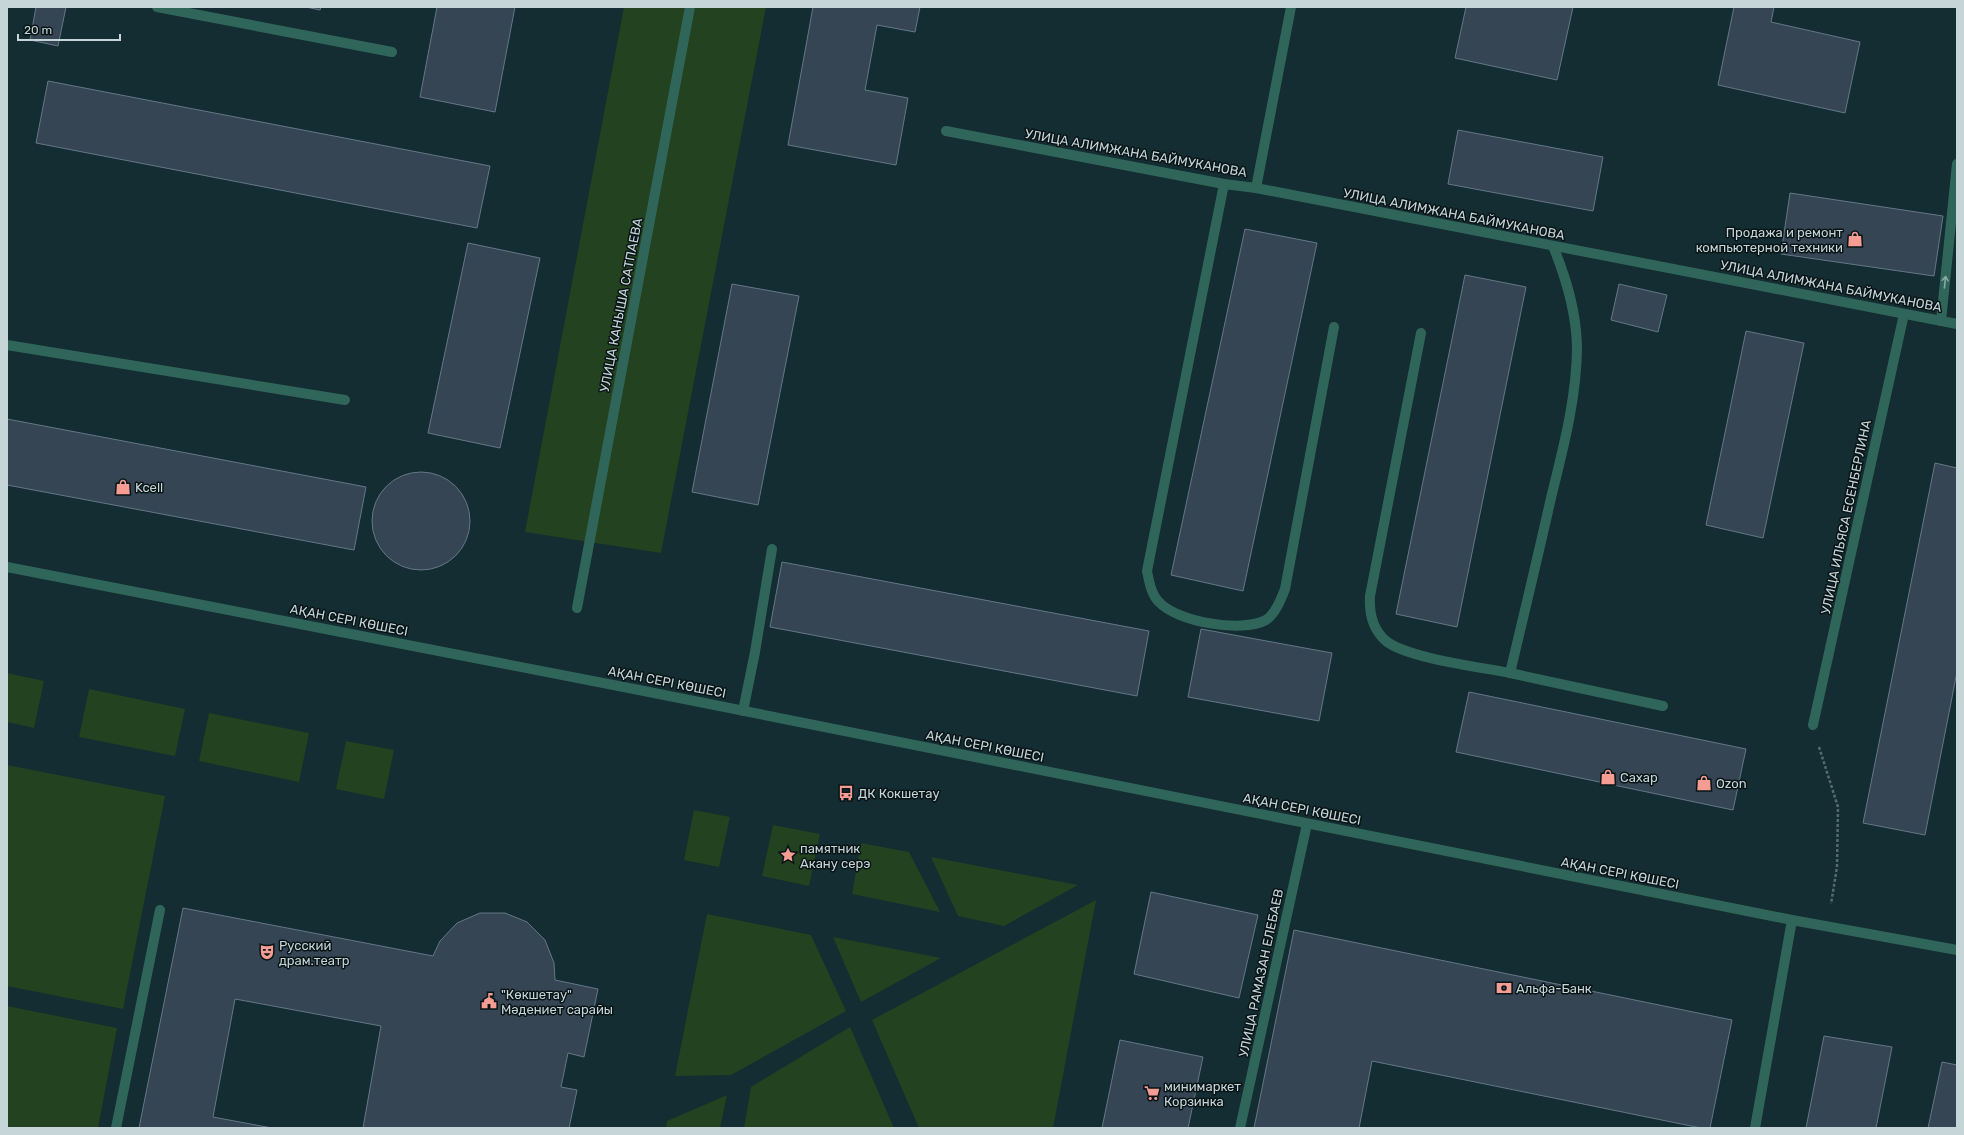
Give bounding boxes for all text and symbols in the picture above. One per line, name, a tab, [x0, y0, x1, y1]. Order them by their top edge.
scale bar	[18, 16, 120, 42]
text: 20 m	[24, 23, 52, 37]
street label: УЛИЦА АЛИМЖАНА БАЙМУКАНОВА	[1024, 126, 1249, 180]
street label: УЛИЦА АЛИМЖАНА БАЙМУКАНОВА	[1342, 185, 1566, 243]
street label: УЛИЦА КАНЫША САТПАЕВА	[597, 216, 645, 393]
place label: Продажа и ремонт компьютерной техники	[1696, 225, 1843, 255]
shop icon: Продажа и ремонт компьютерной техники	[1846, 230, 1864, 248]
street label: УЛИЦА АЛИМЖАНА БАЙМУКАНОВА	[1719, 257, 1943, 315]
one-way arrow	[1941, 276, 1948, 289]
street label: УЛИЦА ИЛЬЯСА ЕСЕНБЕРЛИНА	[1818, 418, 1874, 616]
shop icon: Kcell	[114, 478, 132, 496]
place label: Kcell	[135, 480, 163, 495]
street label: АҚАН СЕРІ КӨШЕСІ	[289, 601, 409, 639]
street label: АҚАН СЕРІ КӨШЕСІ	[607, 663, 727, 701]
street label: АҚАН СЕРІ КӨШЕСІ	[925, 727, 1045, 765]
shop icon: Сахар	[1599, 768, 1617, 786]
place label: Сахар	[1620, 770, 1658, 785]
shop icon: Ozon	[1695, 774, 1713, 792]
place label: Ozon	[1716, 776, 1747, 791]
bus stop icon: ДК Кокшетау	[837, 784, 855, 802]
place label: ДК Кокшетау	[858, 786, 940, 801]
street label: АҚАН СЕРІ КӨШЕСІ	[1242, 790, 1362, 828]
place label: памятник Акану серэ	[800, 841, 871, 871]
place icon: памятник Акану серэ	[779, 846, 797, 864]
street label: АҚАН СЕРІ КӨШЕСІ	[1560, 854, 1680, 892]
street label: УЛИЦА РАМАЗАН ЕЛЕБАЕВ	[1236, 888, 1286, 1058]
place label: Русский драм.театр	[279, 938, 350, 968]
theatre icon: Русский драм.театр	[258, 943, 276, 961]
bank icon: Альфа-Банк	[1495, 979, 1513, 997]
place label: Альфа-Банк	[1516, 981, 1592, 996]
place label: "Көкшетау" Мәдениет сарайы	[501, 987, 613, 1017]
public building icon: "Көкшетау" Мәдениет сарайы	[480, 992, 498, 1010]
place label: минимаркет Корзинка	[1164, 1079, 1241, 1109]
supermarket icon: минимаркет Корзинка	[1143, 1084, 1161, 1102]

